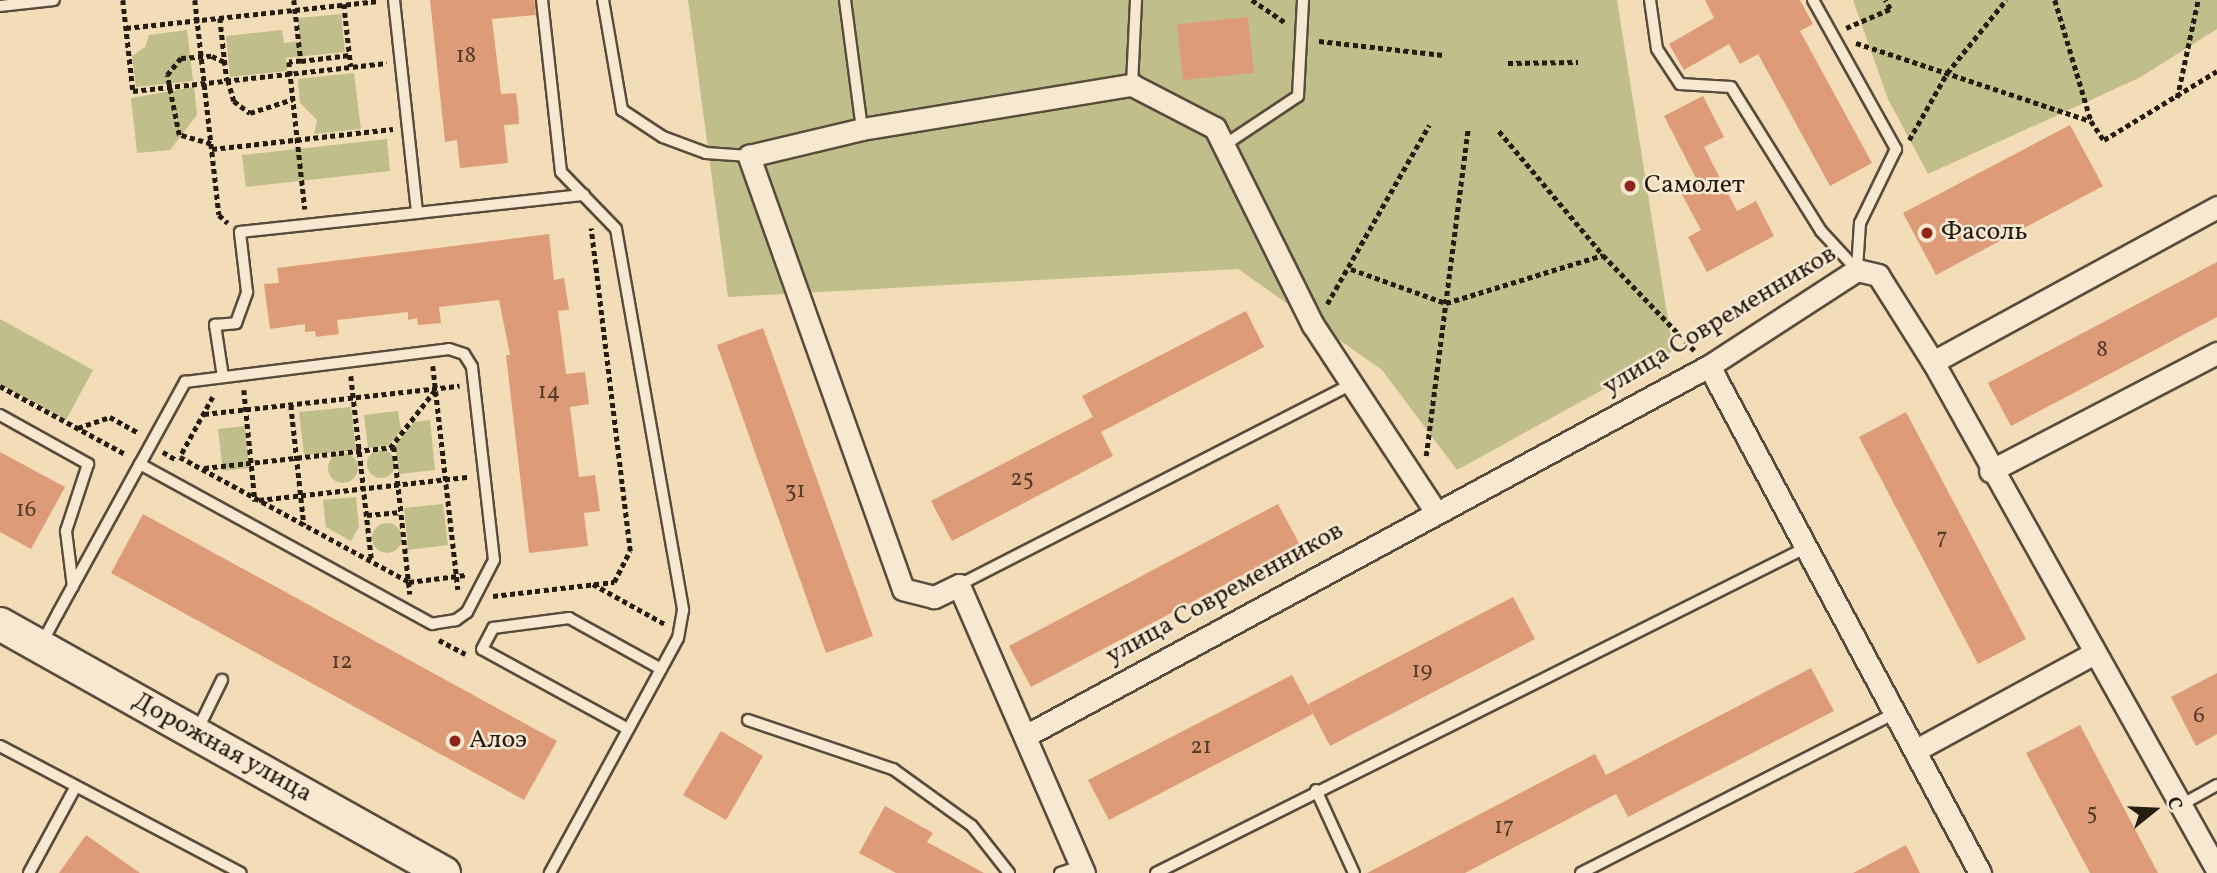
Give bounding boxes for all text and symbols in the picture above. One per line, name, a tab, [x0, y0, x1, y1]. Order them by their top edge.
house number: 18	[456, 42, 476, 70]
place label: Самолет	[1644, 170, 1745, 202]
marker: Самолет	[1622, 178, 1638, 194]
place label: Фасоль	[1941, 217, 2028, 249]
marker: Фасоль	[1919, 225, 1935, 241]
street label: улица Современников	[1598, 239, 1842, 403]
house number: 8	[2096, 336, 2108, 364]
house number: 14	[538, 378, 560, 406]
house number: 25	[1010, 465, 1034, 493]
house number: 31	[785, 477, 805, 505]
house number: 16	[16, 496, 36, 524]
street label: улица Современников	[1101, 516, 1349, 672]
house number: 7	[1936, 524, 1948, 552]
house number: 12	[331, 648, 353, 676]
house number: 19	[1412, 657, 1432, 685]
street label: Дорожная улица	[126, 686, 318, 810]
house number: 6	[2193, 702, 2205, 730]
place label: Алоэ	[469, 725, 527, 757]
marker: Алоэ	[447, 733, 463, 749]
house number: 21	[1190, 733, 1212, 761]
north arrow	[2119, 775, 2189, 845]
text: С	[2160, 794, 2188, 813]
house number: 5	[2086, 799, 2098, 827]
house number: 17	[1494, 813, 1514, 841]

